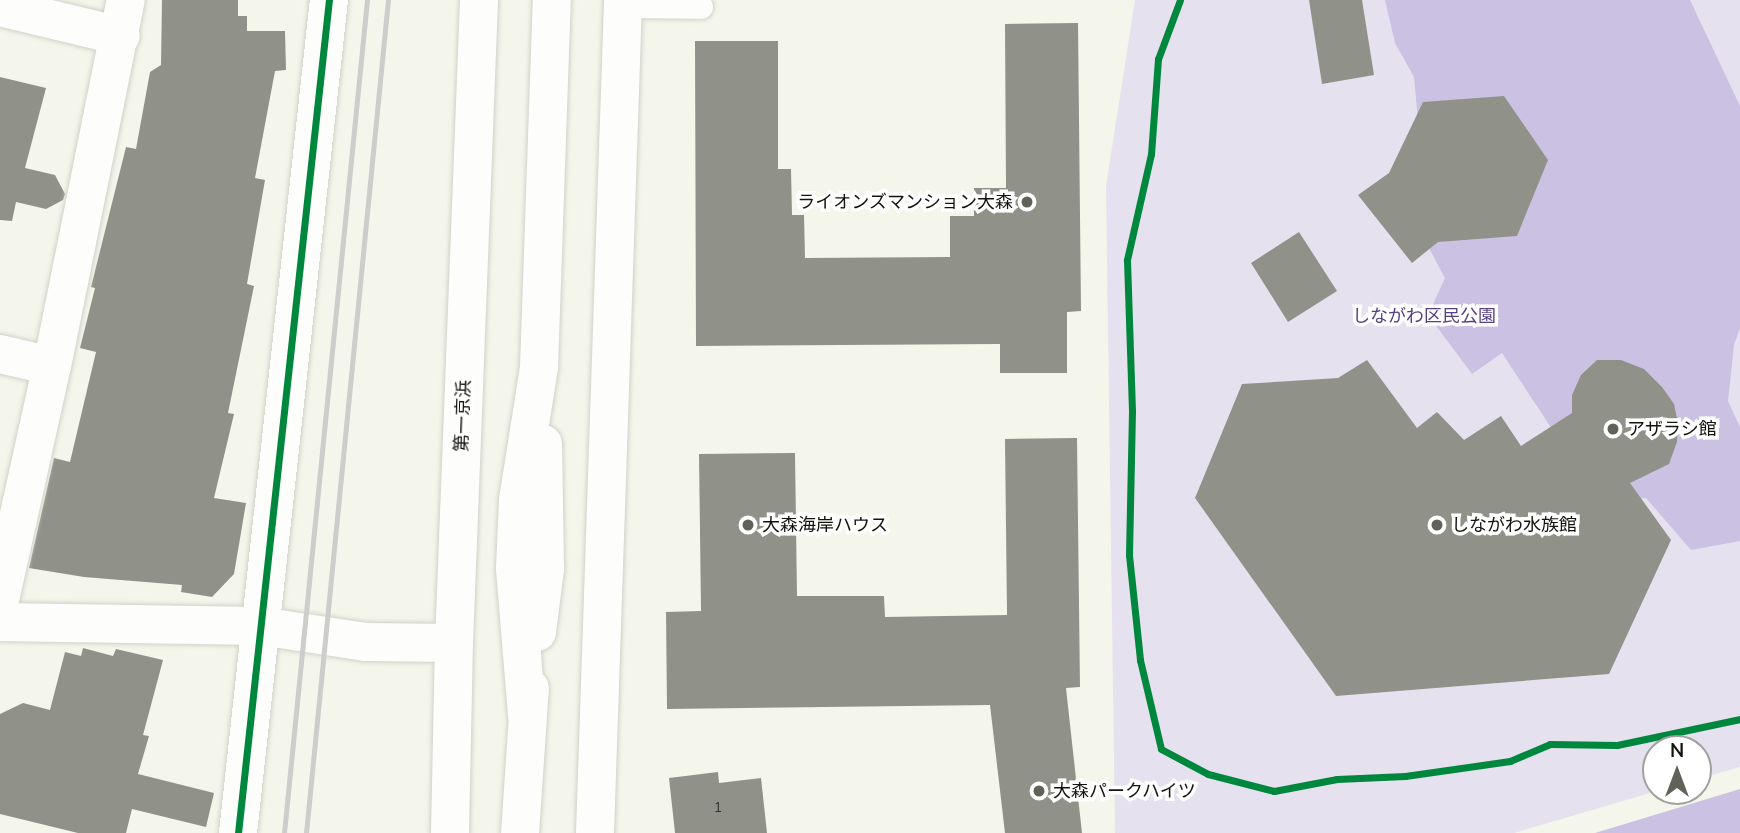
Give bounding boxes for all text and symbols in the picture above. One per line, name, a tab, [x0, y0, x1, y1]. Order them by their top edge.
place label: ライオンズマンション大森	[797, 191, 1013, 213]
marker: ライオンズマンション大森	[1019, 194, 1035, 210]
park label: しながわ区民公園	[1352, 305, 1496, 327]
street label: 第一京浜	[451, 380, 475, 452]
place label: アザラシ館	[1627, 418, 1717, 440]
marker: アザラシ館	[1605, 421, 1621, 437]
place label: 大森海岸ハウス	[762, 514, 888, 536]
place label: しながわ水族館	[1451, 514, 1577, 536]
marker: 大森海岸ハウス	[740, 517, 756, 533]
marker: しながわ水族館	[1429, 517, 1445, 533]
north arrow	[1642, 735, 1712, 805]
text: N	[1670, 738, 1684, 764]
place label: 大森パークハイツ	[1053, 780, 1197, 802]
marker: 大森パークハイツ	[1031, 783, 1047, 799]
house number: 1	[714, 800, 722, 816]

